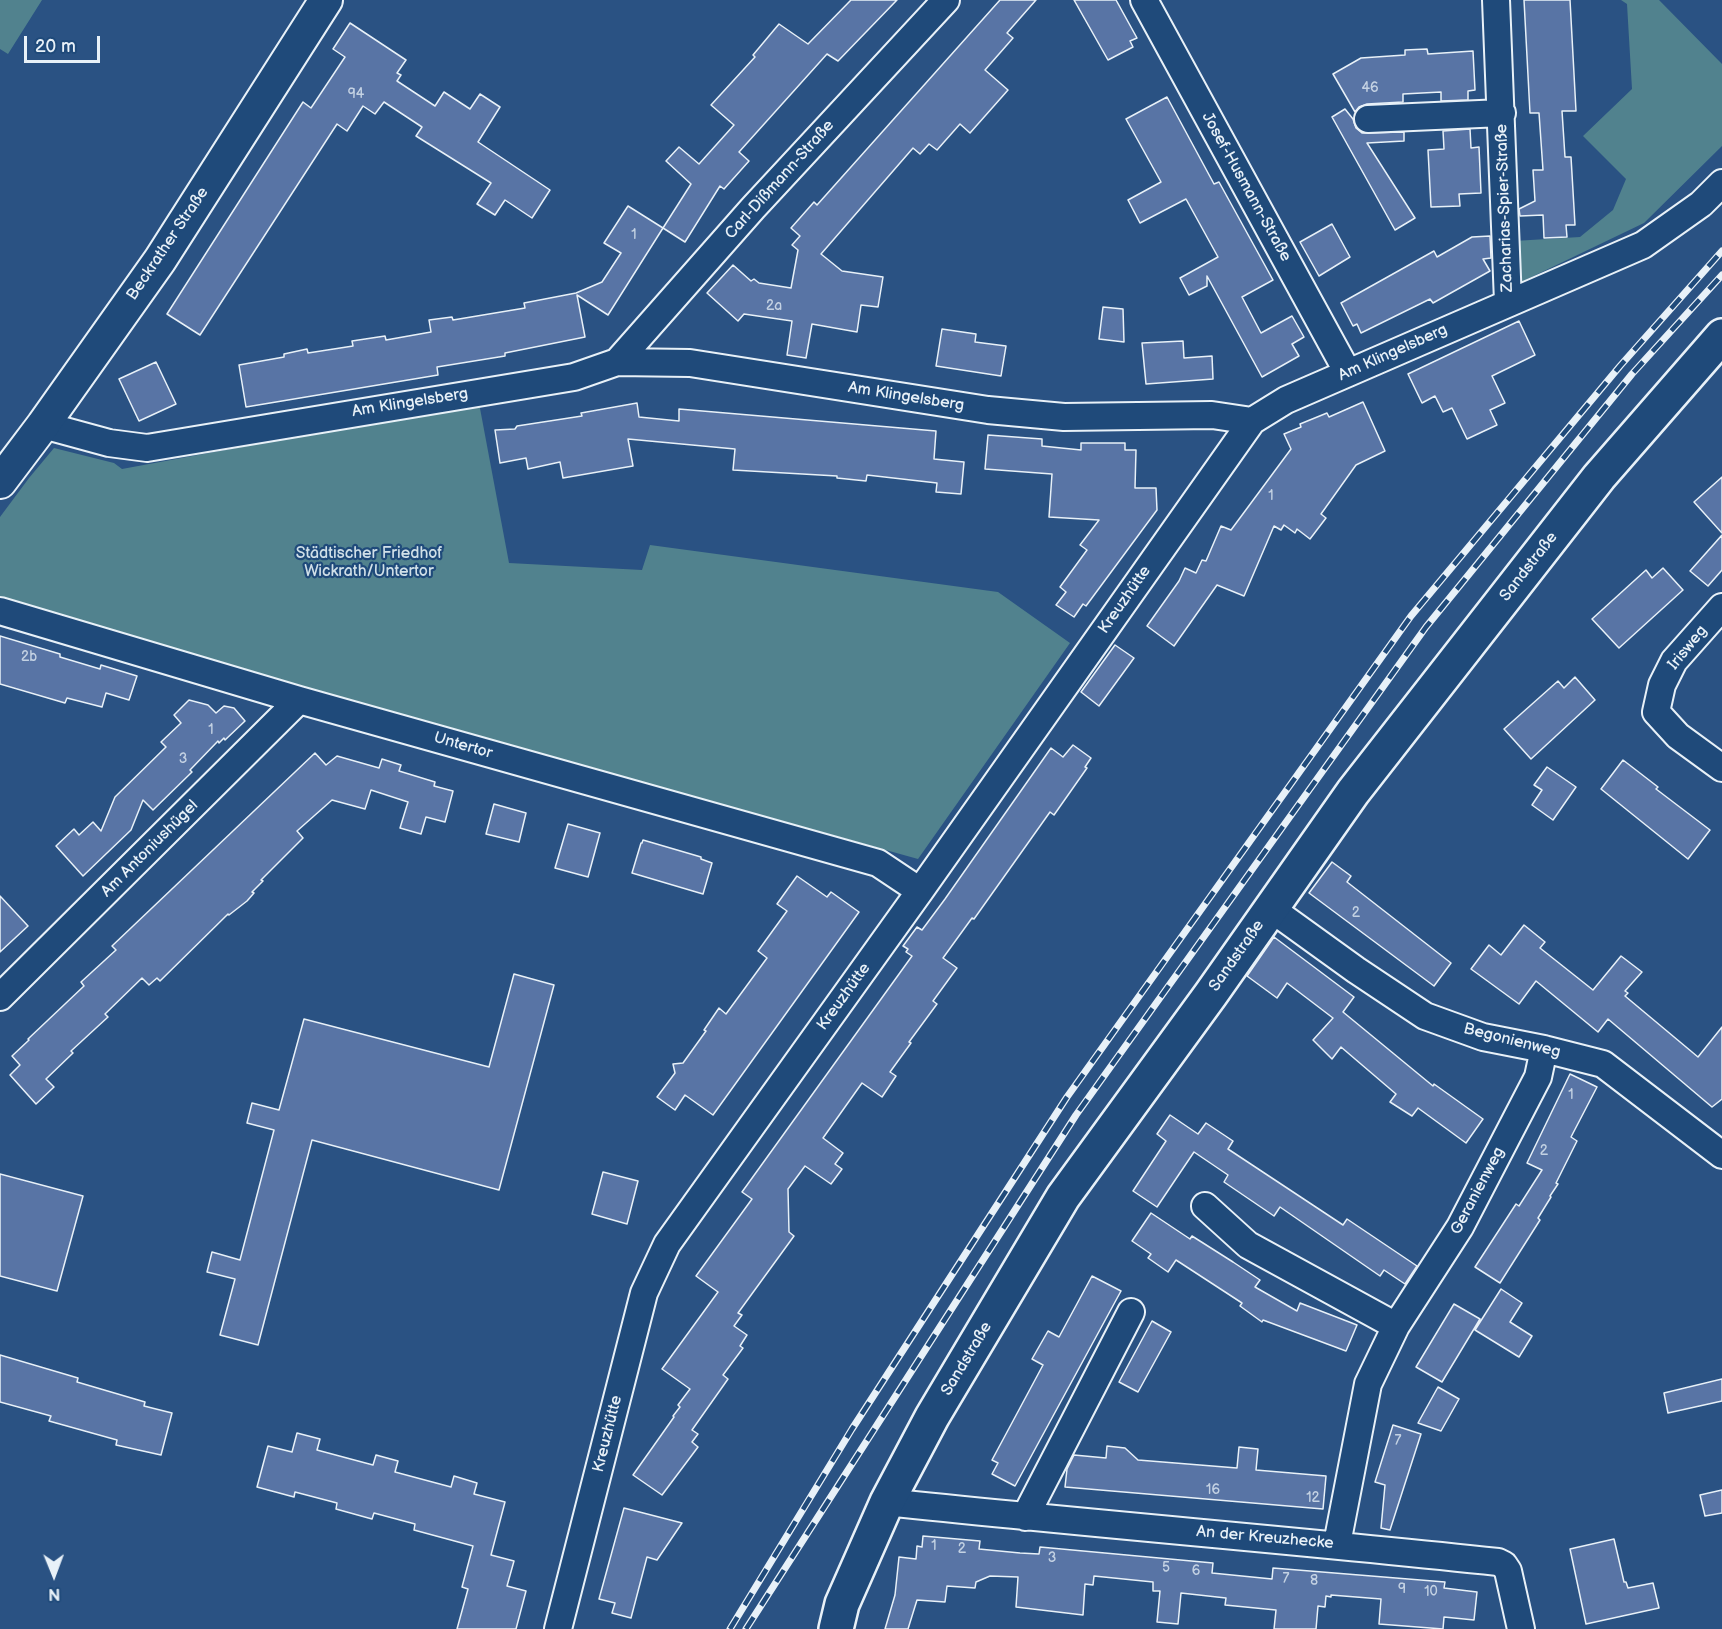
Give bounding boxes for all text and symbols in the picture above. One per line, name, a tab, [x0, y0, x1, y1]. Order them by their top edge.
scale bar	[27, 24, 104, 62]
text: 20 m	[35, 36, 76, 57]
house number: 46	[1361, 80, 1379, 96]
house number: 94	[348, 86, 364, 102]
street label: Josef-Husmann-Straße	[1197, 109, 1295, 265]
street label: Carl-Dißmann-Straße	[721, 116, 839, 244]
street label: Zacharias-Spier-Straße	[1492, 123, 1518, 293]
street label: Beckrather Straße	[123, 184, 213, 304]
house number: 1	[631, 227, 637, 243]
house number: 2a	[766, 298, 782, 314]
street label: Am Klingelsberg	[1335, 320, 1451, 386]
street label: Am Klingelsberg	[847, 378, 965, 416]
street label: Am Klingelsberg	[351, 384, 469, 422]
house number: 1	[1268, 488, 1274, 504]
street label: Sandstraße	[1496, 529, 1562, 605]
park label: Städtischer Friedhof Wickrath/Untertor	[296, 544, 442, 582]
street label: Kreuzhütte	[1095, 562, 1155, 638]
street label: Irisweg	[1664, 622, 1712, 674]
house number: 2b	[21, 649, 37, 665]
house number: 1	[208, 722, 214, 738]
street label: Untertor	[432, 729, 494, 763]
house number: 3	[179, 751, 187, 767]
street label: Am Antoniushügel	[97, 796, 203, 902]
house number: 2	[1352, 905, 1360, 921]
street label: Sandstraße	[1205, 917, 1269, 995]
street label: Kreuzhütte	[813, 960, 875, 1034]
street label: Begonienweg	[1462, 1020, 1562, 1062]
house number: 1	[1568, 1087, 1574, 1103]
house number: 2	[1540, 1143, 1548, 1159]
street label: Geranienweg	[1447, 1144, 1509, 1238]
street label: Sandstraße	[937, 1319, 997, 1399]
street label: Kreuzhütte	[589, 1394, 627, 1474]
house number: 7	[1395, 1433, 1401, 1449]
house number: 16	[1206, 1482, 1220, 1498]
house number: 12	[1306, 1490, 1320, 1506]
street label: An der Kreuzhecke	[1196, 1522, 1334, 1554]
house number: 1	[931, 1538, 937, 1554]
house number: 2	[958, 1541, 966, 1557]
north arrow	[24, 1545, 84, 1605]
house number: 3	[1048, 1550, 1056, 1566]
house number: 5	[1162, 1560, 1170, 1576]
house number: 6	[1192, 1563, 1200, 1579]
house number: 7	[1283, 1571, 1289, 1587]
house number: 8	[1310, 1573, 1318, 1589]
house number: 9	[1398, 1581, 1406, 1597]
text: N	[48, 1584, 61, 1603]
house number: 10	[1424, 1584, 1438, 1600]

